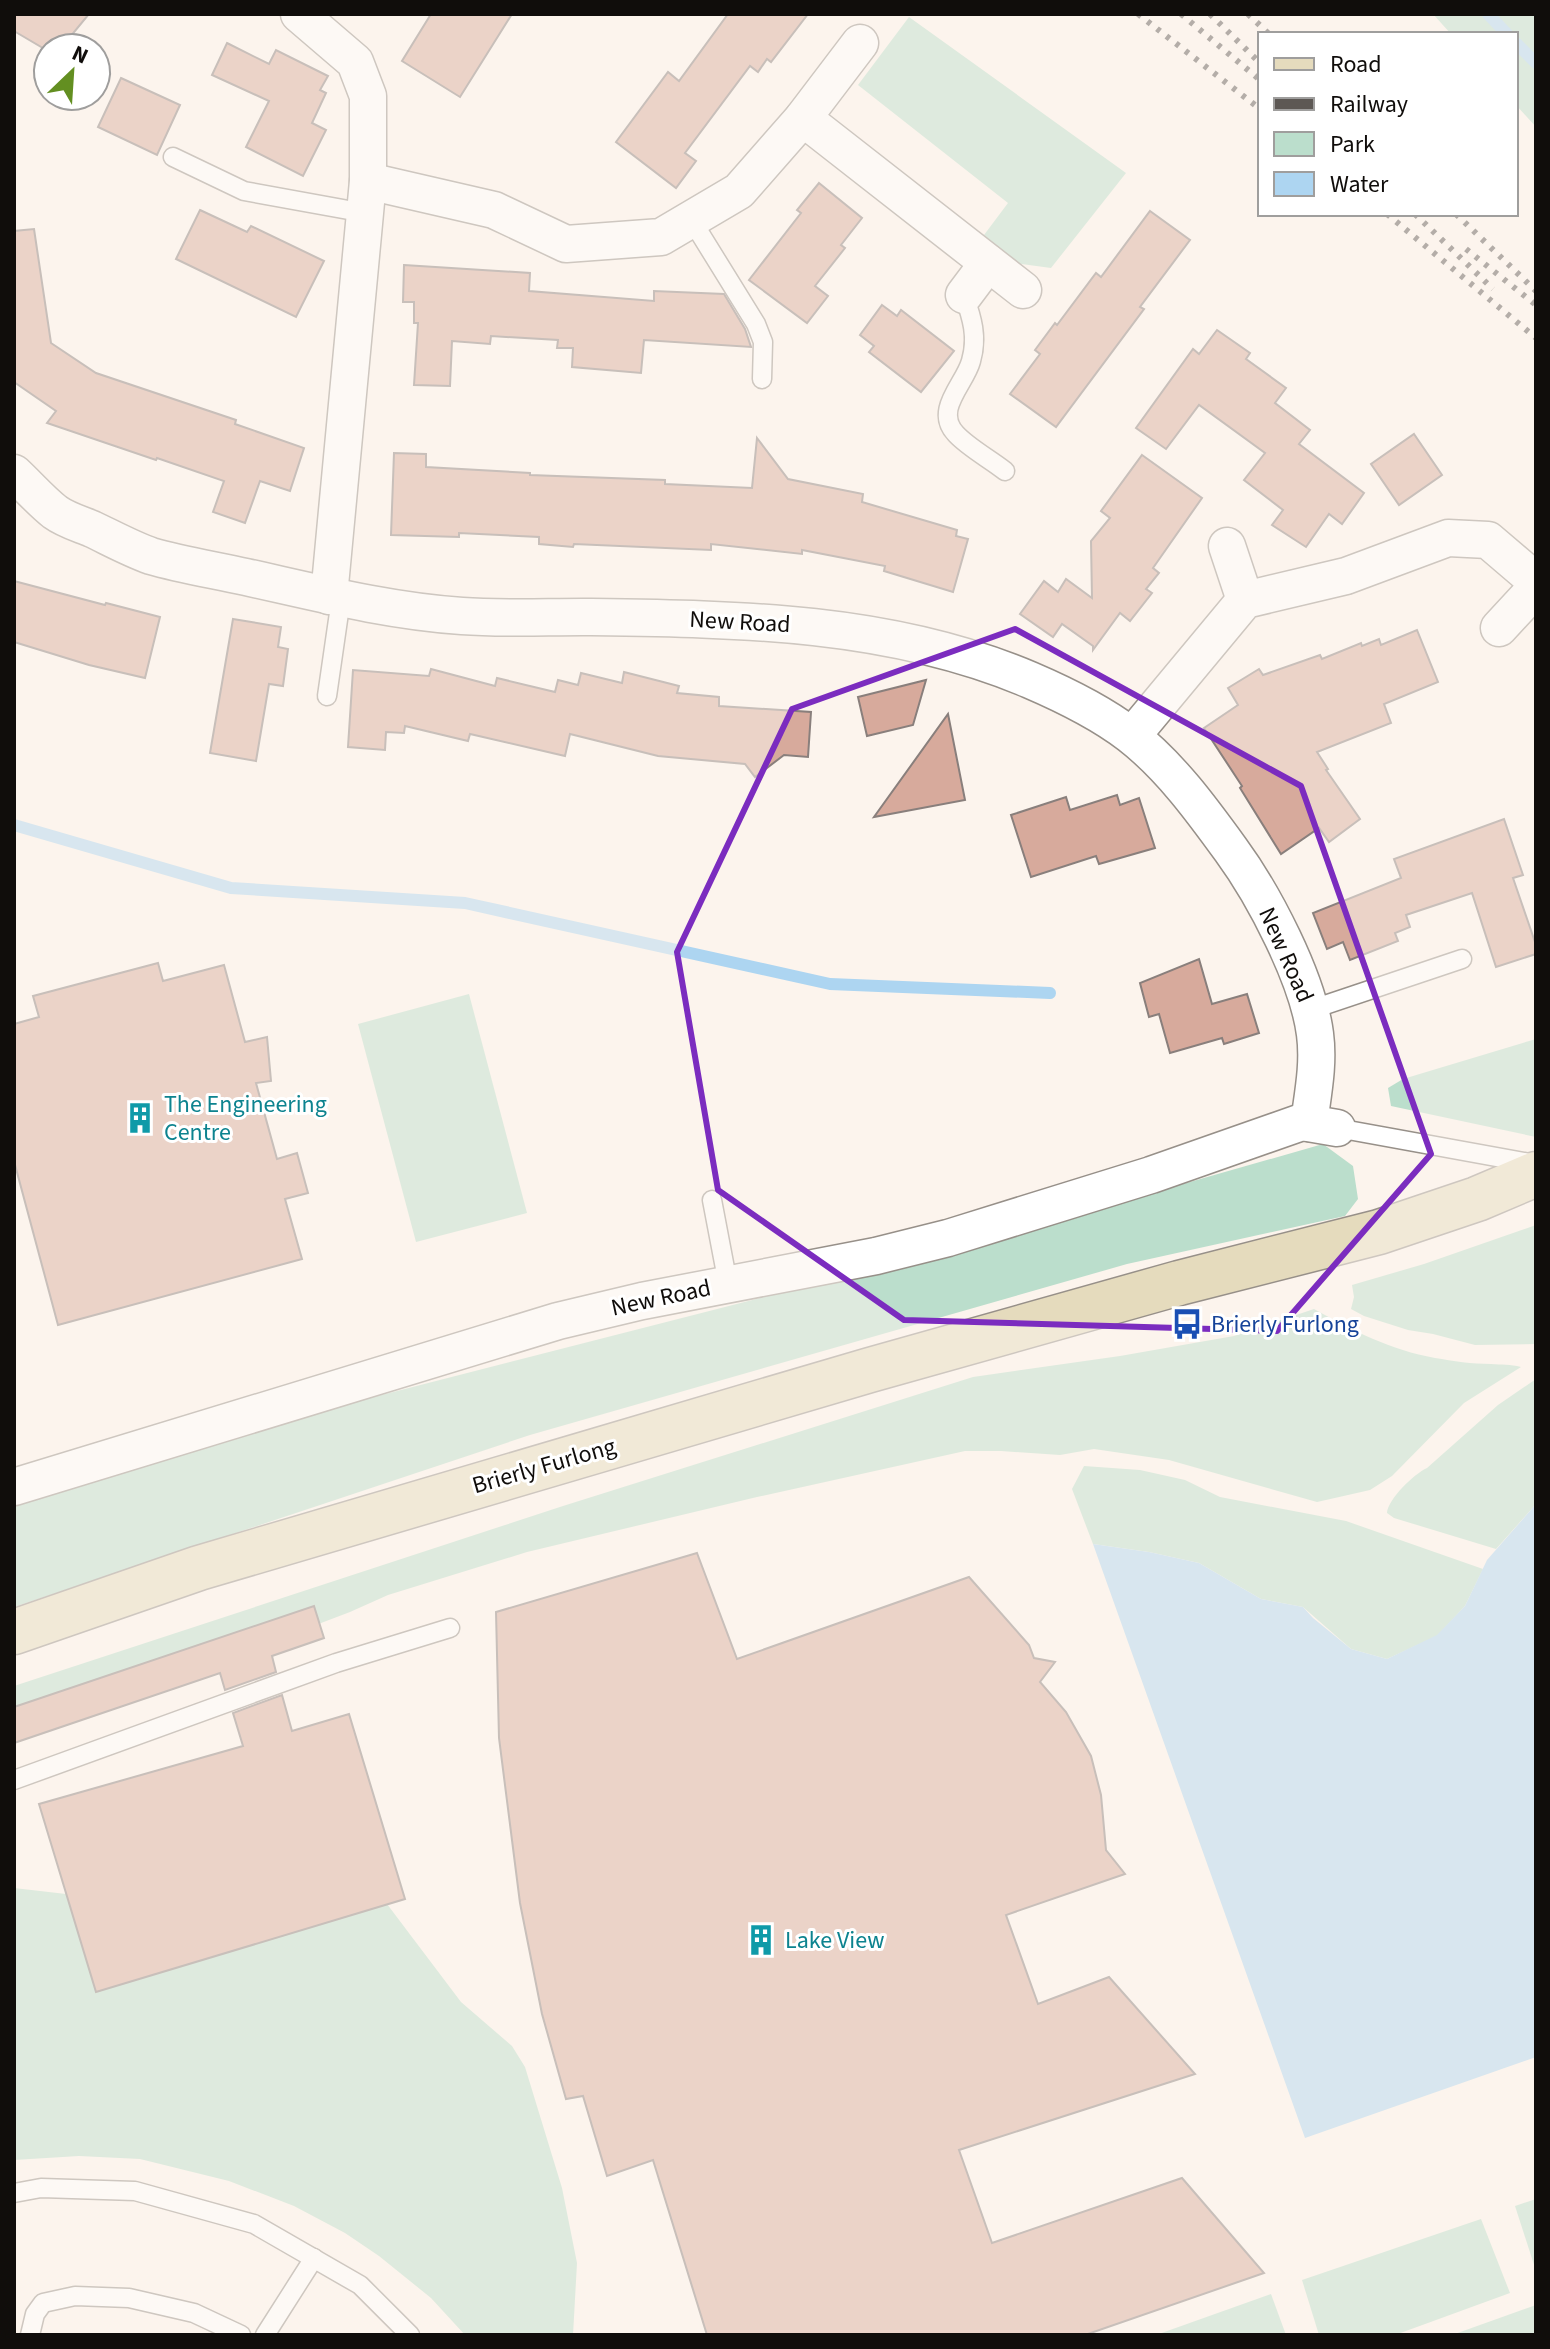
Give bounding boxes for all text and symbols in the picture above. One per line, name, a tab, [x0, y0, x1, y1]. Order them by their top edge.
north arrow	[32, 32, 112, 112]
legend	[1258, 32, 1518, 216]
text: N	[67, 37, 93, 72]
text: Road	[1330, 47, 1382, 82]
text: Railway	[1330, 87, 1408, 122]
text: Park	[1330, 127, 1375, 162]
text: Water	[1330, 167, 1389, 202]
street label: New Road	[689, 602, 791, 642]
street label: New Road	[1249, 902, 1323, 1008]
place label: The Engineering Centre	[164, 1087, 327, 1150]
building icon: The Engineering Centre	[123, 1101, 157, 1135]
street label: New Road	[608, 1270, 714, 1326]
bus stop icon: Brierly Furlong	[1170, 1307, 1204, 1341]
place label: Brierly Furlong	[1211, 1307, 1359, 1342]
street label: Brierly Furlong	[468, 1429, 620, 1503]
building icon: Lake View	[744, 1923, 778, 1957]
place label: Lake View	[785, 1923, 884, 1958]

